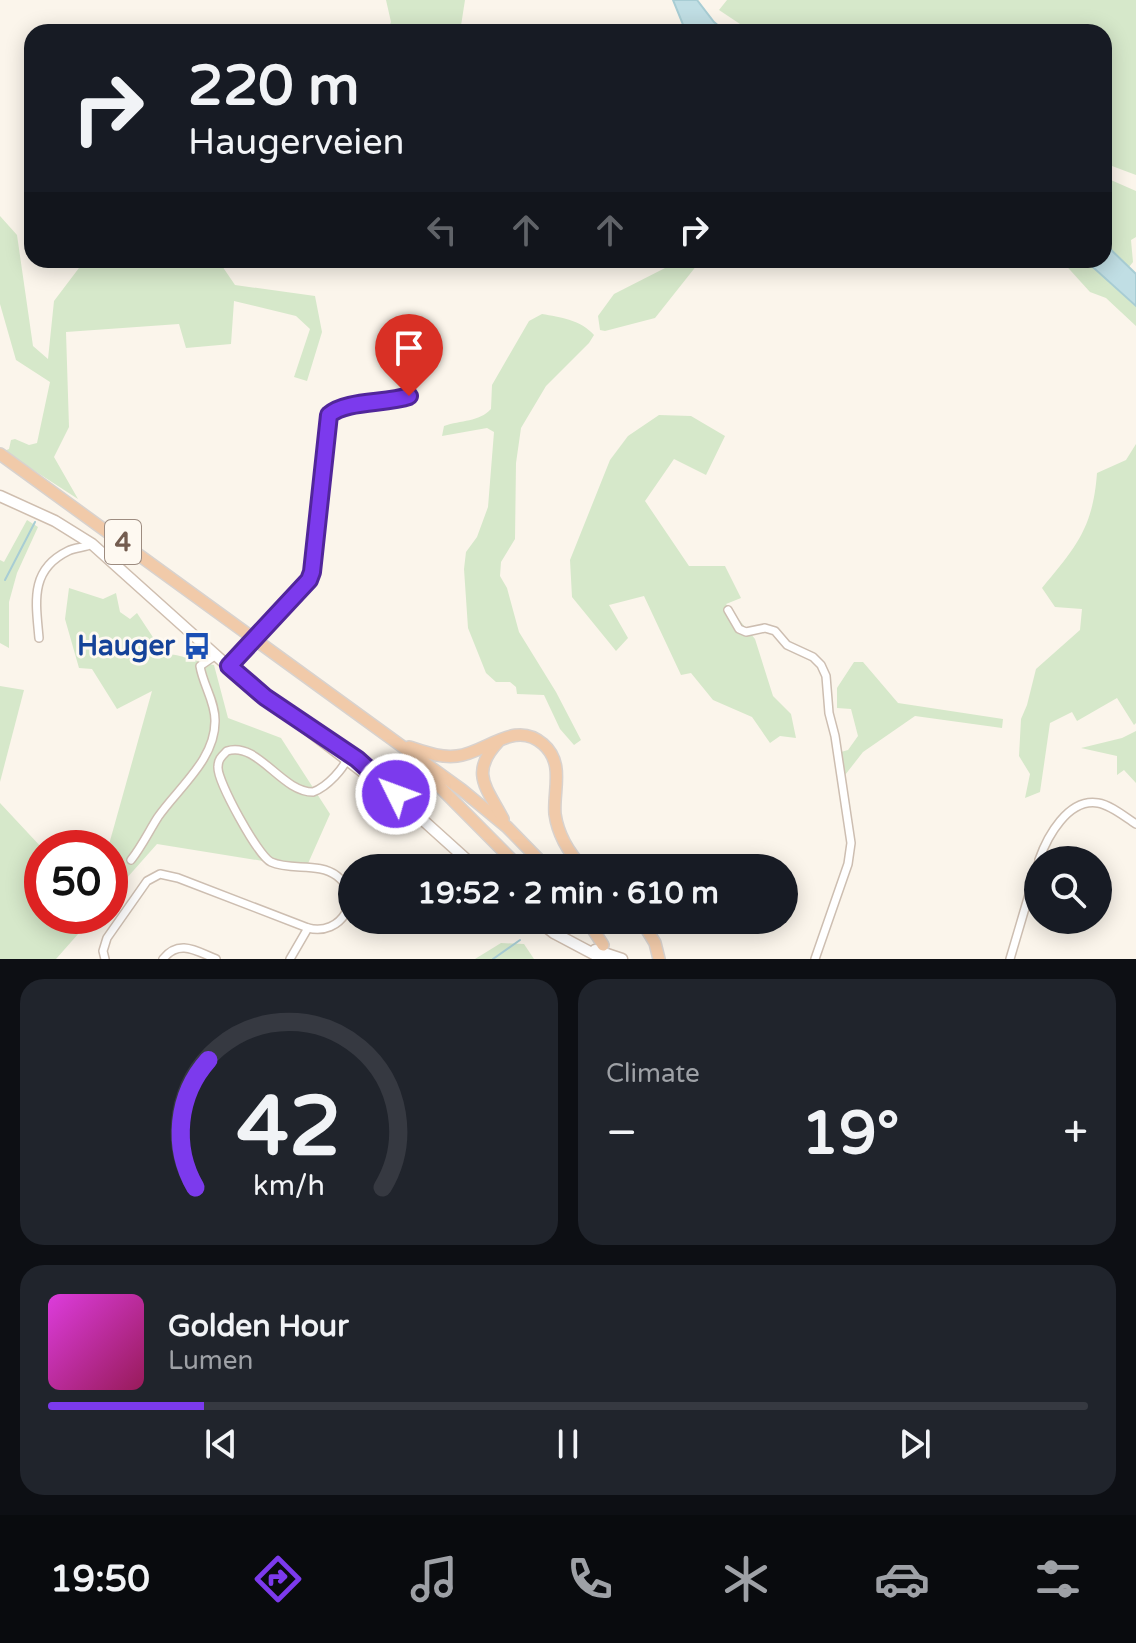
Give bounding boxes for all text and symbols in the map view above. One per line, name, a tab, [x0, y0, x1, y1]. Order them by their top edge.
text: 220 m	[188, 53, 359, 120]
icon: right	[56, 56, 160, 160]
text: Haugerveien	[188, 121, 405, 164]
icon: left	[420, 208, 464, 252]
icon: ahead	[504, 208, 548, 252]
icon: ahead	[588, 208, 632, 252]
icon: right	[672, 208, 716, 252]
pin	[375, 314, 443, 396]
icon: arrive	[387, 326, 431, 370]
road number: 4	[105, 520, 141, 564]
place label: Hauger	[77, 629, 176, 663]
bus stop icon: Hauger	[182, 631, 212, 661]
position arrow	[354, 752, 438, 836]
speed limit sign: 50	[24, 830, 128, 934]
map controls	[1024, 846, 1112, 934]
button: search	[1024, 846, 1112, 934]
text: 19:52 · 2 min · 610 m	[417, 875, 719, 912]
text: Climate	[606, 1058, 700, 1089]
text: 42	[237, 1078, 341, 1178]
text: 19°	[801, 1098, 899, 1170]
text: −	[606, 1107, 637, 1160]
text: +	[1063, 1107, 1088, 1160]
text: km/h	[253, 1169, 325, 1203]
text: Golden Hour	[168, 1308, 349, 1345]
text: Lumen	[168, 1345, 253, 1376]
icon: previous	[199, 1422, 243, 1466]
icon: pause	[546, 1422, 590, 1466]
icon: next	[893, 1422, 937, 1466]
icon: directions	[250, 1551, 306, 1607]
icon: music	[406, 1551, 462, 1607]
icon: phone	[562, 1551, 618, 1607]
icon: climate	[718, 1551, 774, 1607]
icon: car	[874, 1551, 930, 1607]
icon: filters	[1030, 1551, 1086, 1607]
text: 19:50	[50, 1558, 150, 1601]

